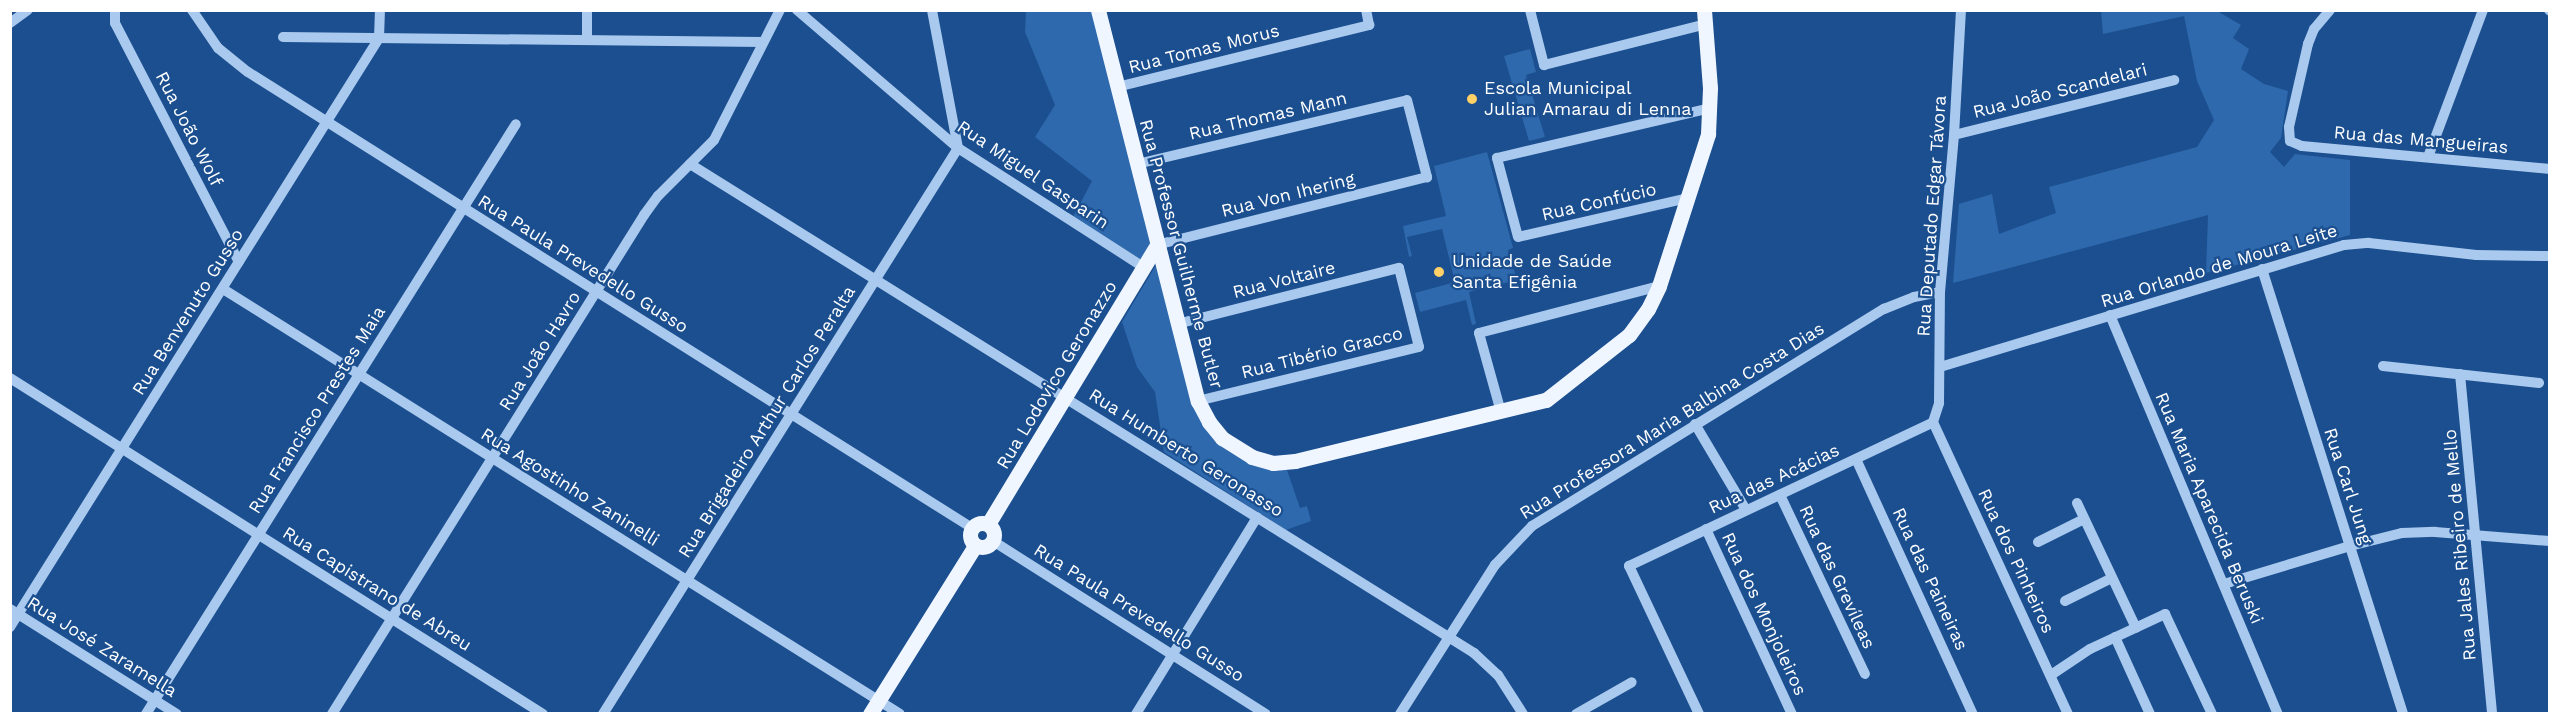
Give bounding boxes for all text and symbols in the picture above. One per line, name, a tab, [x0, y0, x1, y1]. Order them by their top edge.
street label: Rua Tomas Morus	[1126, 20, 1282, 78]
street label: Rua João Scandelari	[1970, 59, 2150, 123]
street label: Rua João Wolf	[150, 67, 228, 191]
place label: Escola Municipal Julian Amarau di Lenna	[1484, 78, 1692, 121]
street label: Rua Thomas Mann	[1186, 87, 1350, 145]
marker: Escola Municipal Julian Amarau di Lenna	[1465, 92, 1479, 106]
street label: Rua Deputado Edgar Távora	[1913, 94, 1951, 338]
street label: Rua Miguel Gasparin	[953, 116, 1113, 234]
street label: Rua Professor Guilherme Butler	[1134, 116, 1228, 392]
street label: Rua das Mangueiras	[2333, 122, 2509, 158]
street label: Rua Von Ihering	[1219, 168, 1357, 222]
street label: Rua Confúcio	[1539, 178, 1659, 226]
street label: Rua Paula Prevedello Gusso	[473, 190, 693, 338]
street label: Rua Orlando de Moura Leite	[2098, 220, 2340, 312]
street label: Rua Benvenuto Gusso	[128, 225, 248, 399]
place label: Unidade de Saúde Santa Efigênia	[1452, 251, 1612, 294]
street label: Rua Voltaire	[1230, 257, 1338, 303]
marker: Unidade de Saúde Santa Efigênia	[1430, 263, 1448, 281]
street label: Rua Lodovico Geronazzo	[992, 277, 1122, 473]
street label: Rua Brigadeiro Arthur Carlos Peralta	[673, 281, 861, 563]
street label: Rua João Havro	[494, 287, 586, 415]
street label: Rua Francisco Prestes Maia	[244, 302, 390, 518]
street label: Rua Professora Maria Balbina Costa Dias	[1515, 317, 1829, 525]
street label: Rua Tibério Gracco	[1239, 322, 1405, 384]
street label: Rua Humberto Geronasso	[1085, 384, 1287, 522]
street label: Rua Maria Aparecida Beruski	[2150, 388, 2268, 628]
street label: Rua Agostinho Zaninelli	[476, 423, 664, 551]
street label: Rua Carl Jung	[2319, 424, 2377, 548]
street label: Rua Jales Ribeiro de Mello	[2439, 428, 2481, 662]
street label: Rua das Acácias	[1705, 439, 1843, 519]
street label: Rua dos Pinheiros	[1973, 485, 2059, 637]
street label: Rua das Grevíleas	[1794, 502, 1880, 652]
street label: Rua das Paineiras	[1887, 504, 1973, 654]
street label: Rua Capistrano de Abreu	[278, 522, 476, 656]
street label: Rua dos Monjoleiros	[1717, 529, 1811, 699]
street label: Rua Paula Prevedello Gusso	[1029, 539, 1249, 687]
street label: Rua José Zaramella	[23, 592, 181, 702]

